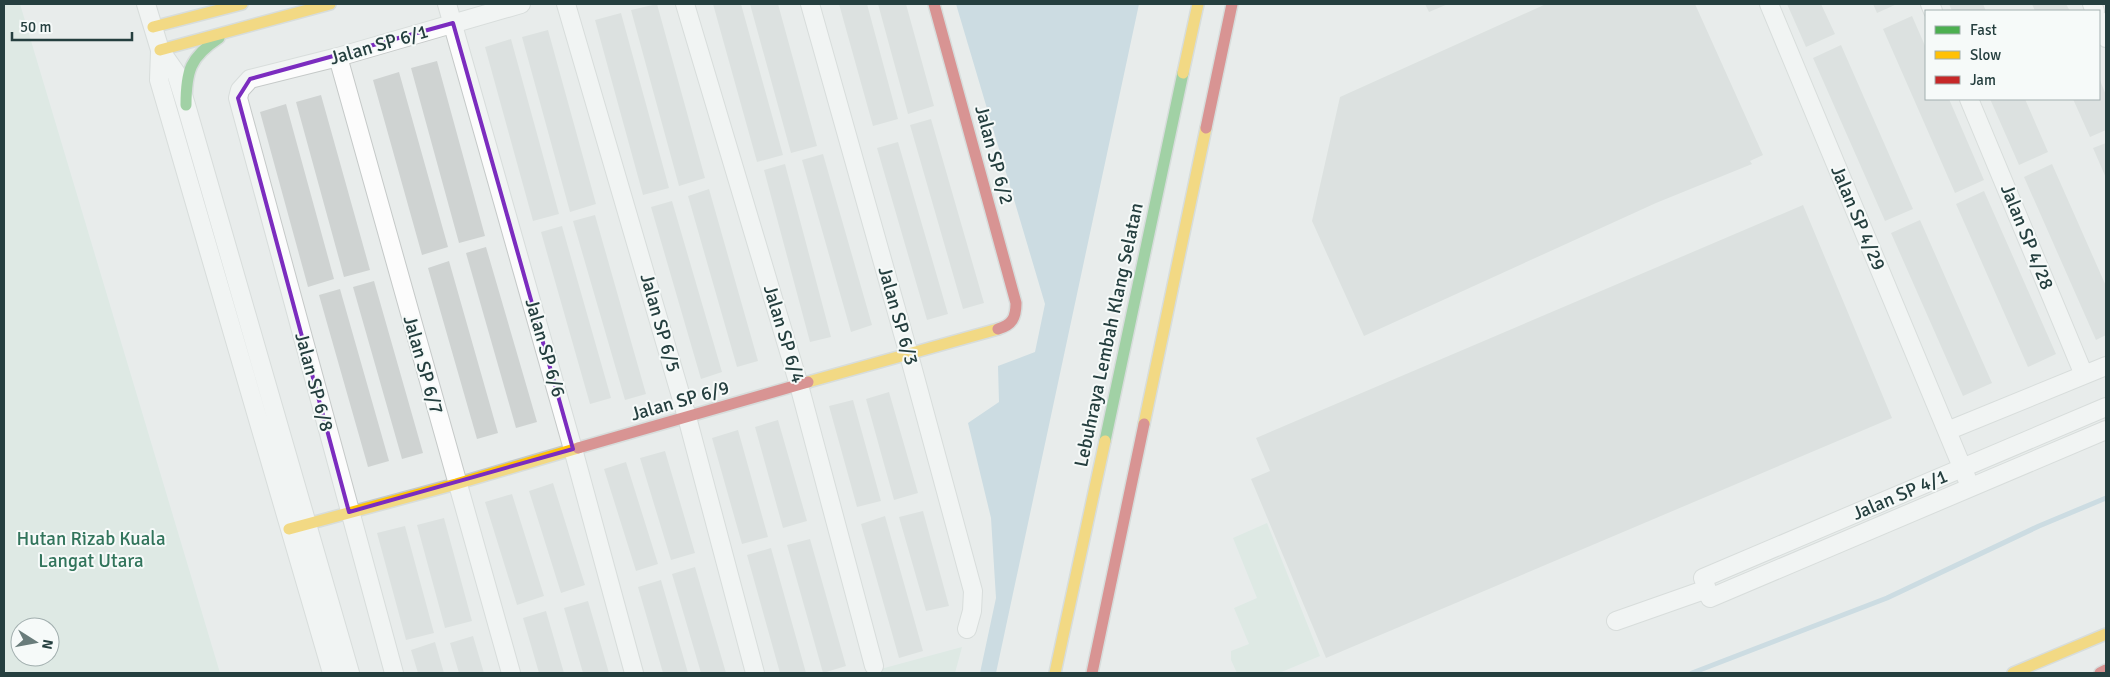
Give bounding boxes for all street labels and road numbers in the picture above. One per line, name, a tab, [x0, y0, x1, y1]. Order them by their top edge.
street label: Jalan SP 6/1	[327, 19, 431, 71]
street label: Jalan SP 6/2	[969, 103, 1019, 207]
street label: Jalan SP 4/29	[1825, 162, 1891, 274]
street label: Jalan SP 4/28	[1995, 181, 2059, 293]
street label: Lebuhraya Lembah Klang Selatan	[1069, 201, 1149, 469]
street label: Jalan SP 6/3	[872, 264, 924, 368]
street label: Jalan SP 6/5	[634, 271, 686, 375]
street label: Jalan SP 6/4	[758, 282, 810, 386]
street label: Jalan SP 6/6	[519, 296, 571, 400]
street label: Jalan SP 6/7	[397, 313, 449, 417]
street label: Jalan SP 6/8	[289, 330, 339, 434]
street label: Jalan SP 6/9	[628, 375, 732, 427]
street label: Jalan SP 4/1	[1849, 464, 1951, 526]

